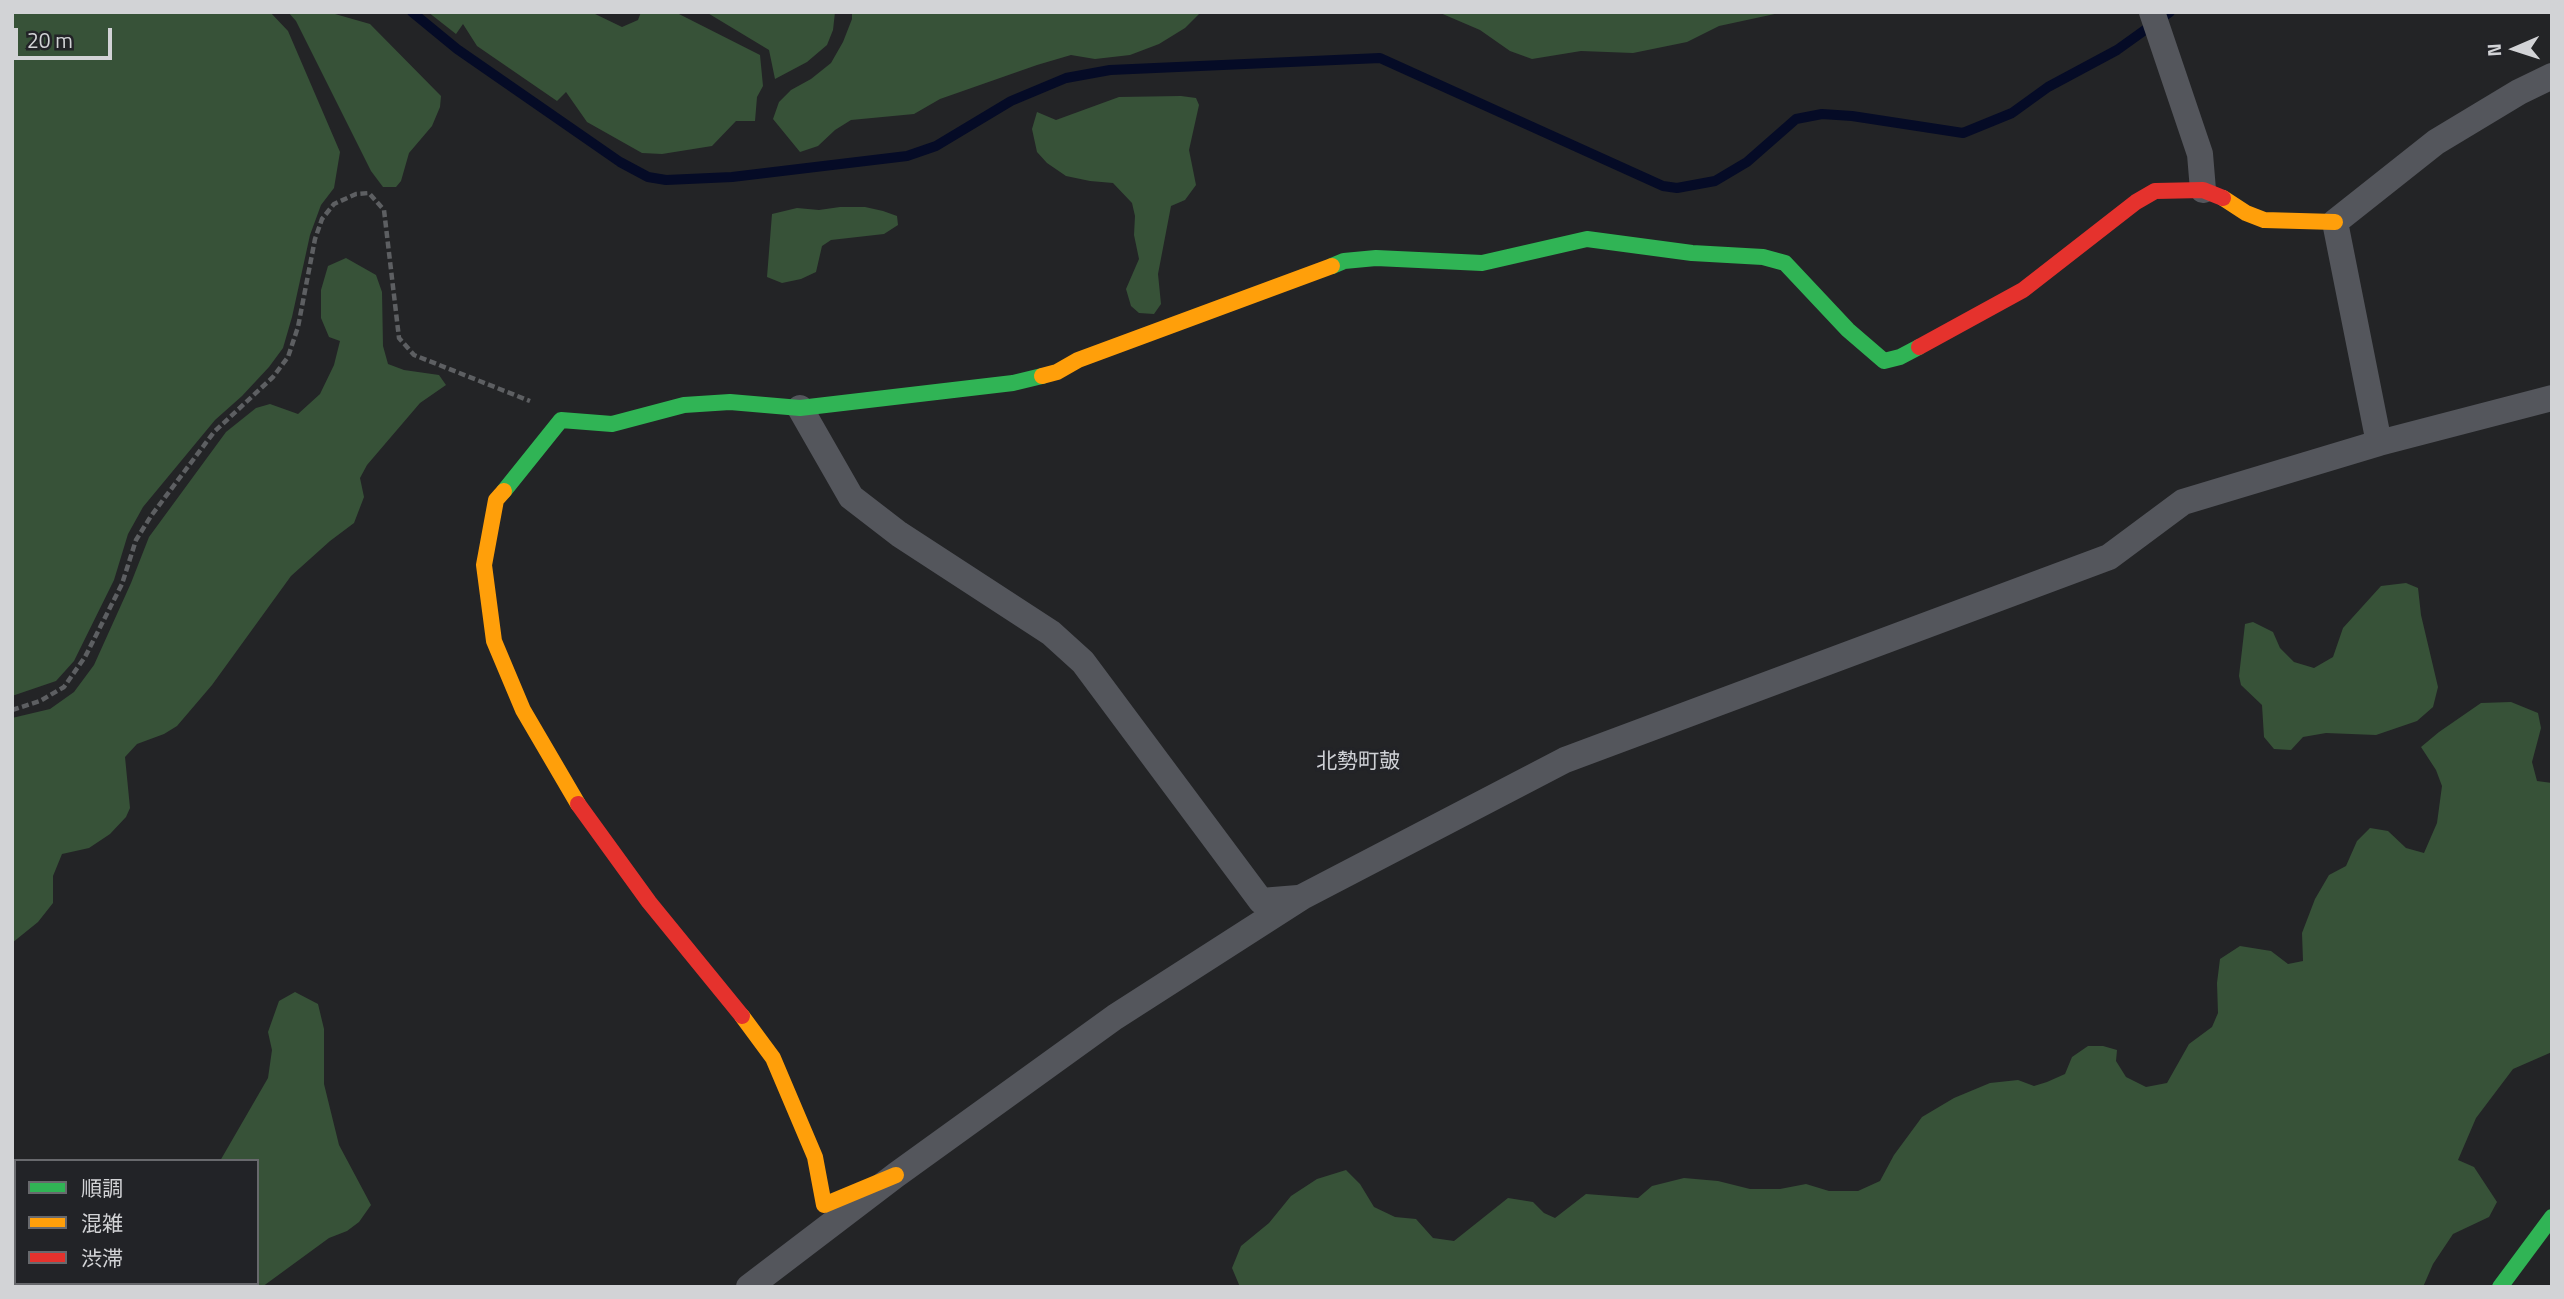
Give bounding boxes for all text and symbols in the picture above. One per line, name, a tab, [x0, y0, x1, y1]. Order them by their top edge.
scale bar	[18, 14, 116, 58]
north arrow	[2480, 14, 2550, 84]
text: 20 m	[27, 24, 73, 56]
text: N	[2479, 43, 2508, 57]
district label: 北勢町皷	[1316, 750, 1400, 776]
legend	[14, 1159, 259, 1285]
text: 順調	[81, 1172, 123, 1204]
text: 混雑	[81, 1207, 123, 1239]
text: 渋滞	[81, 1242, 123, 1274]

